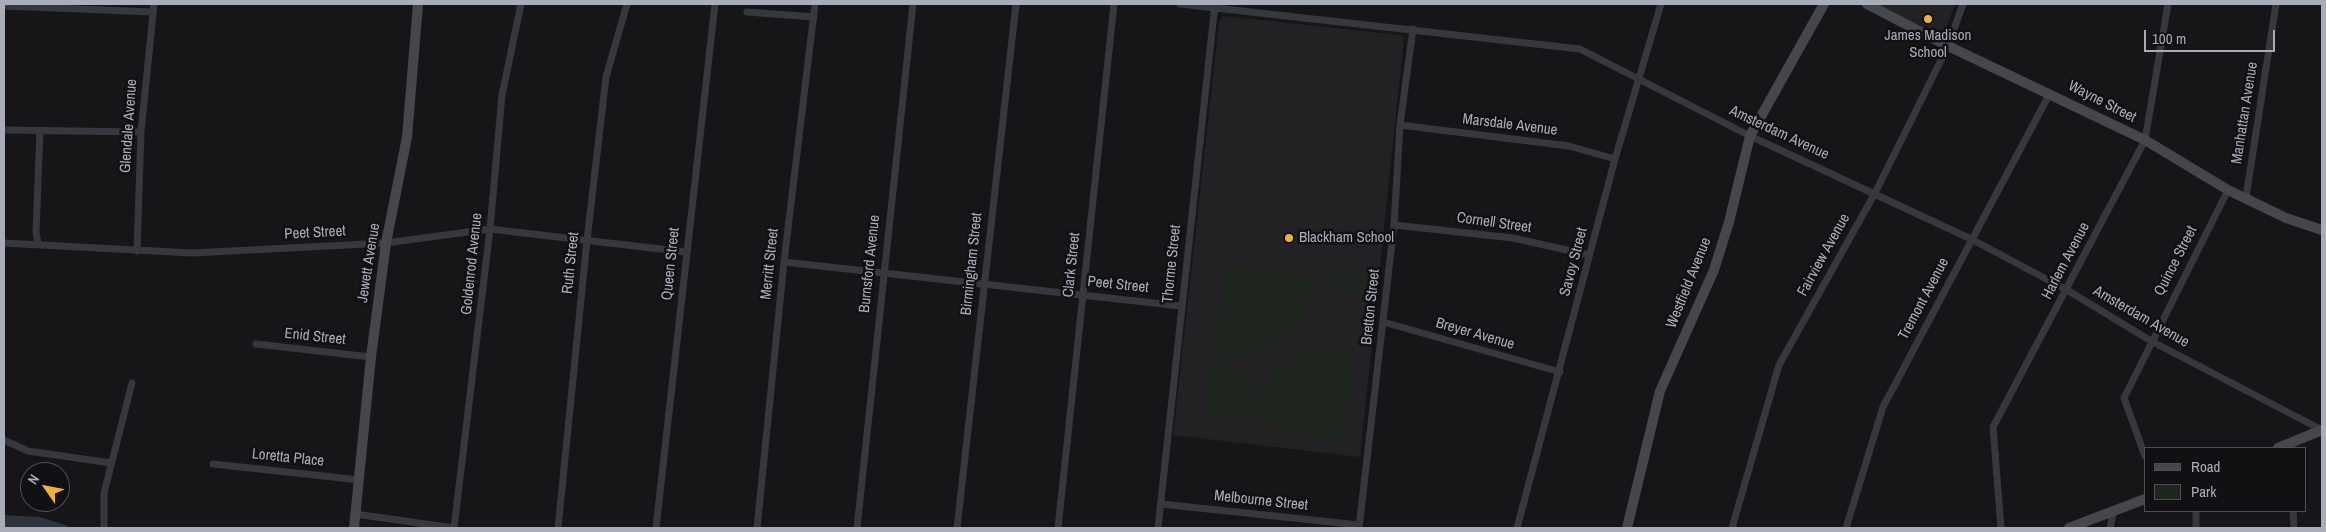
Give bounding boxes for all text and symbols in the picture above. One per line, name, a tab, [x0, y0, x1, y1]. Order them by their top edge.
marker: James Madison School	[1922, 13, 1934, 25]
scale bar	[2146, 20, 2277, 52]
place label: James Madison School	[1885, 27, 1971, 62]
text: 100 m	[2152, 28, 2186, 49]
street label: Manhattan Avenue	[2228, 61, 2262, 165]
street label: Wayne Street	[2065, 77, 2139, 127]
street label: Glendale Avenue	[117, 78, 141, 174]
street label: Amsterdam Avenue	[1726, 102, 1832, 164]
street label: Marsdale Avenue	[1462, 110, 1558, 140]
street label: Cornell Street	[1456, 209, 1532, 237]
street label: Fairview Avenue	[1794, 211, 1854, 299]
street label: Goldenrod Avenue	[458, 212, 486, 316]
street label: Birmingham Street	[958, 212, 986, 316]
street label: Burnsford Avenue	[856, 214, 884, 314]
street label: Harlem Avenue	[2038, 219, 2094, 303]
street label: Peet Street	[284, 222, 346, 244]
street label: Jewett Avenue	[354, 222, 384, 304]
street label: Quince Street	[2151, 223, 2201, 299]
street label: Thorme Street	[1159, 224, 1185, 304]
street label: Savoy Street	[1556, 226, 1592, 298]
street label: Queen Street	[658, 227, 684, 301]
street label: Merritt Street	[757, 227, 783, 301]
place label: Blackham School	[1299, 229, 1394, 247]
street label: Ruth Street	[559, 231, 583, 295]
street label: Clark Street	[1060, 232, 1084, 298]
marker: Blackham School	[1283, 232, 1295, 244]
street label: Westfield Avenue	[1663, 235, 1715, 331]
street label: Tremont Avenue	[1895, 255, 1953, 343]
street label: Bretton Street	[1358, 268, 1384, 346]
street label: Peet Street	[1086, 273, 1150, 297]
street label: Amsterdam Avenue	[2090, 282, 2192, 352]
street label: Breyer Avenue	[1434, 314, 1516, 354]
street label: Enid Street	[283, 325, 347, 349]
street label: Loretta Place	[251, 445, 325, 471]
legend	[2144, 447, 2306, 512]
text: Road	[2191, 456, 2220, 477]
north arrow	[20, 462, 70, 512]
text: N	[23, 471, 43, 488]
text: Park	[2191, 481, 2216, 502]
street label: Melbourne Street	[1213, 487, 1309, 515]

